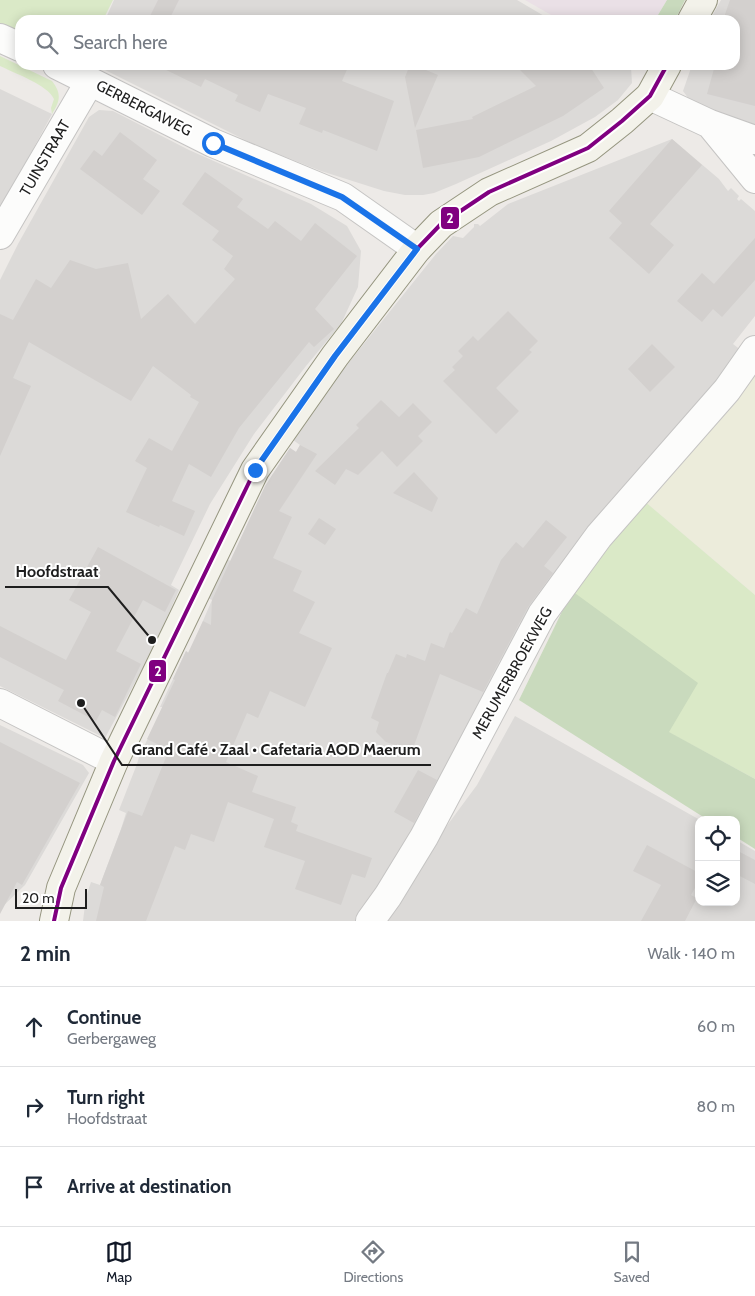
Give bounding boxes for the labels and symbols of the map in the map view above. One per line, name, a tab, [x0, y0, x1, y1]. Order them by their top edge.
street label: GERBERGAWEG	[93, 76, 195, 140]
street label: TUINSTRAAT	[16, 117, 74, 199]
route start	[202, 132, 225, 155]
line badge: 2	[440, 206, 460, 230]
text: 2	[446, 209, 454, 227]
route end	[244, 459, 267, 482]
callout: Hoofdstraat	[5, 556, 108, 587]
text: Hoofdstraat	[16, 562, 99, 581]
street label: MERUMERBROEKWEG	[468, 604, 556, 742]
line badge: 2	[148, 659, 167, 683]
text: 2	[154, 662, 162, 680]
callout: Grand Café • Zaal • Cafetaria AOD Maerum	[122, 734, 431, 765]
text: Grand Café • Zaal • Cafetaria AOD Maerum	[131, 740, 421, 759]
scale bar	[15, 886, 88, 909]

